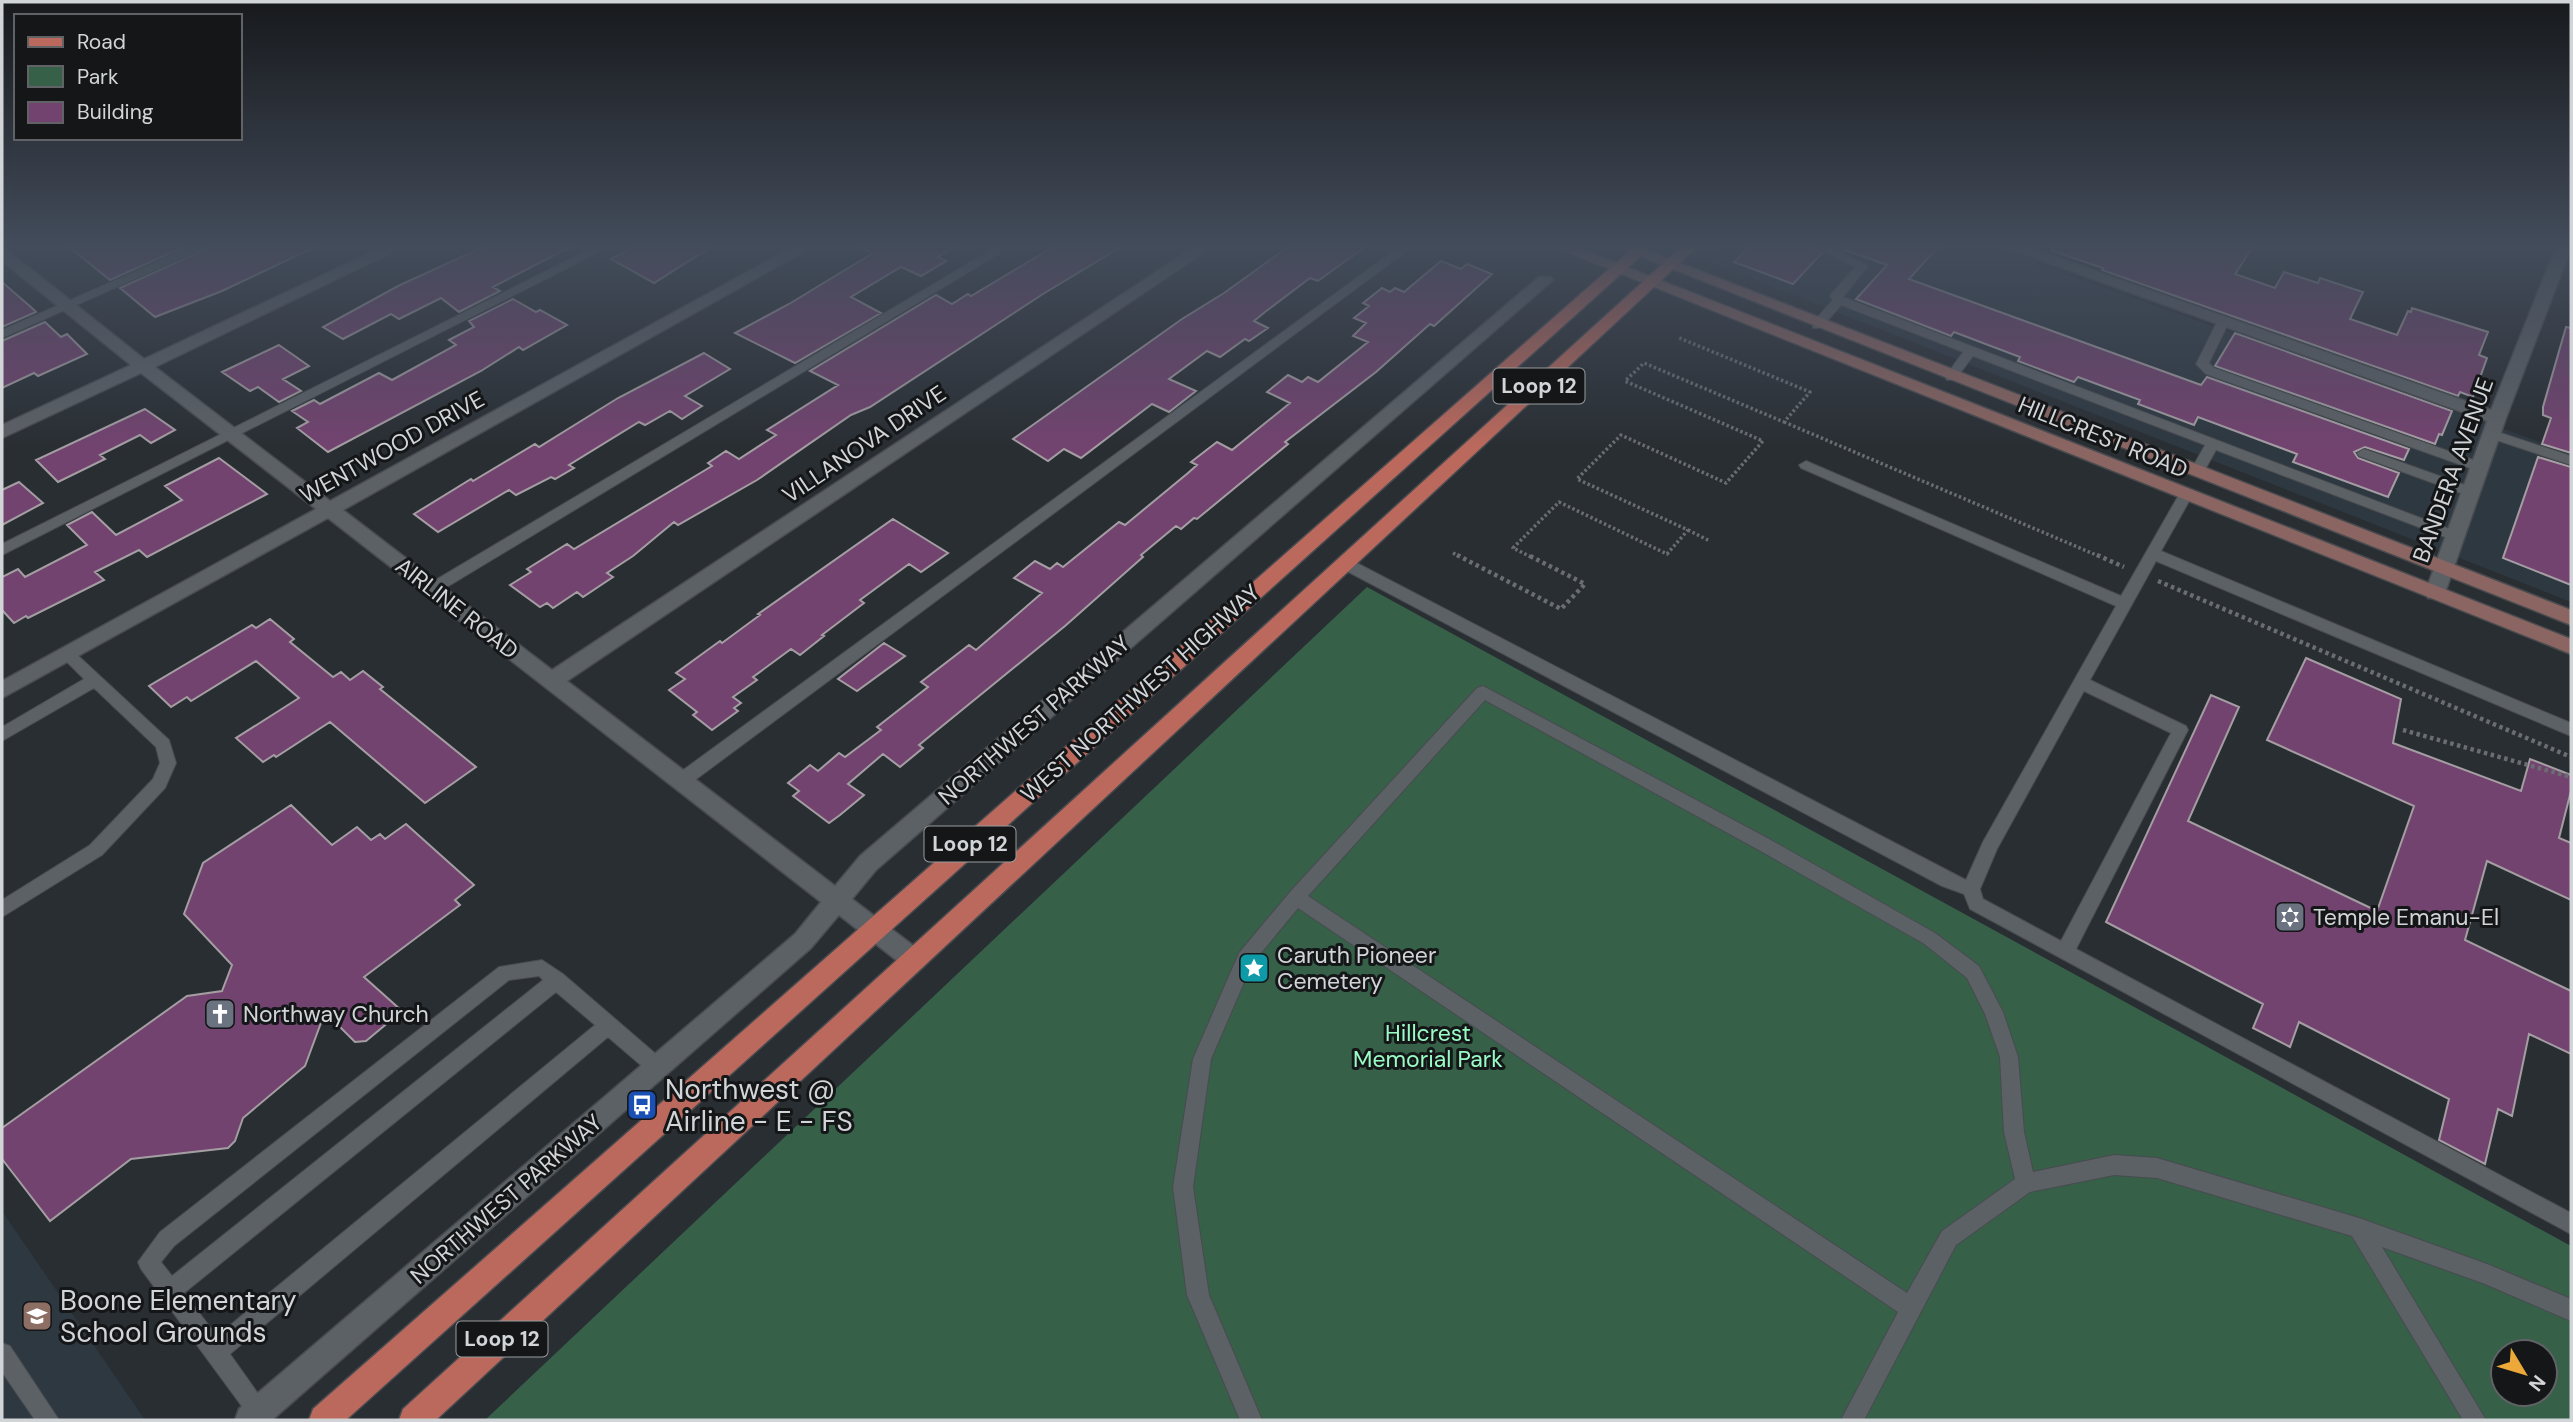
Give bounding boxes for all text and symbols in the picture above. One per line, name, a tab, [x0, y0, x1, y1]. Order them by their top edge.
legend	[14, 14, 242, 140]
text: Road	[77, 28, 126, 56]
text: Park	[77, 63, 119, 91]
text: Building	[77, 98, 154, 126]
road number: Loop 12	[1494, 368, 1584, 404]
street label: BANDERA AVENUE	[2406, 374, 2500, 566]
street label: VILLANOVA DRIVE	[776, 378, 952, 510]
street label: WENTWOOD DRIVE	[294, 384, 490, 510]
street label: HILLCREST ROAD	[2014, 389, 2192, 485]
street label: AIRLINE ROAD	[389, 551, 525, 665]
street label: WEST NORTHWEST HIGHWAY	[1014, 577, 1266, 809]
street label: NORTHWEST PARKWAY	[932, 629, 1136, 811]
road number: Loop 12	[925, 826, 1016, 862]
synagogue icon: Temple Emanu-El	[2273, 900, 2307, 934]
place label: Temple Emanu-El	[2313, 902, 2499, 932]
place label: Caruth Pioneer Cemetery	[1277, 940, 1436, 996]
place icon: Caruth Pioneer Cemetery	[1237, 951, 1271, 985]
church icon: Northway Church	[203, 997, 237, 1031]
place label: Northway Church	[243, 999, 429, 1029]
park label: Hillcrest Memorial Park	[1353, 1018, 1503, 1074]
place label: Northwest @ Airline - E - FS	[665, 1071, 853, 1140]
bus stop icon: Northwest @ Airline - E - FS	[625, 1088, 659, 1122]
street label: NORTHWEST PARKWAY	[404, 1108, 608, 1290]
place label: Boone Elementary School Grounds	[60, 1282, 297, 1351]
school or university icon: Boone Elementary School Grounds	[20, 1299, 54, 1333]
road number: Loop 12	[456, 1322, 548, 1356]
north arrow	[2489, 1338, 2559, 1408]
text: N	[2523, 1370, 2551, 1396]

